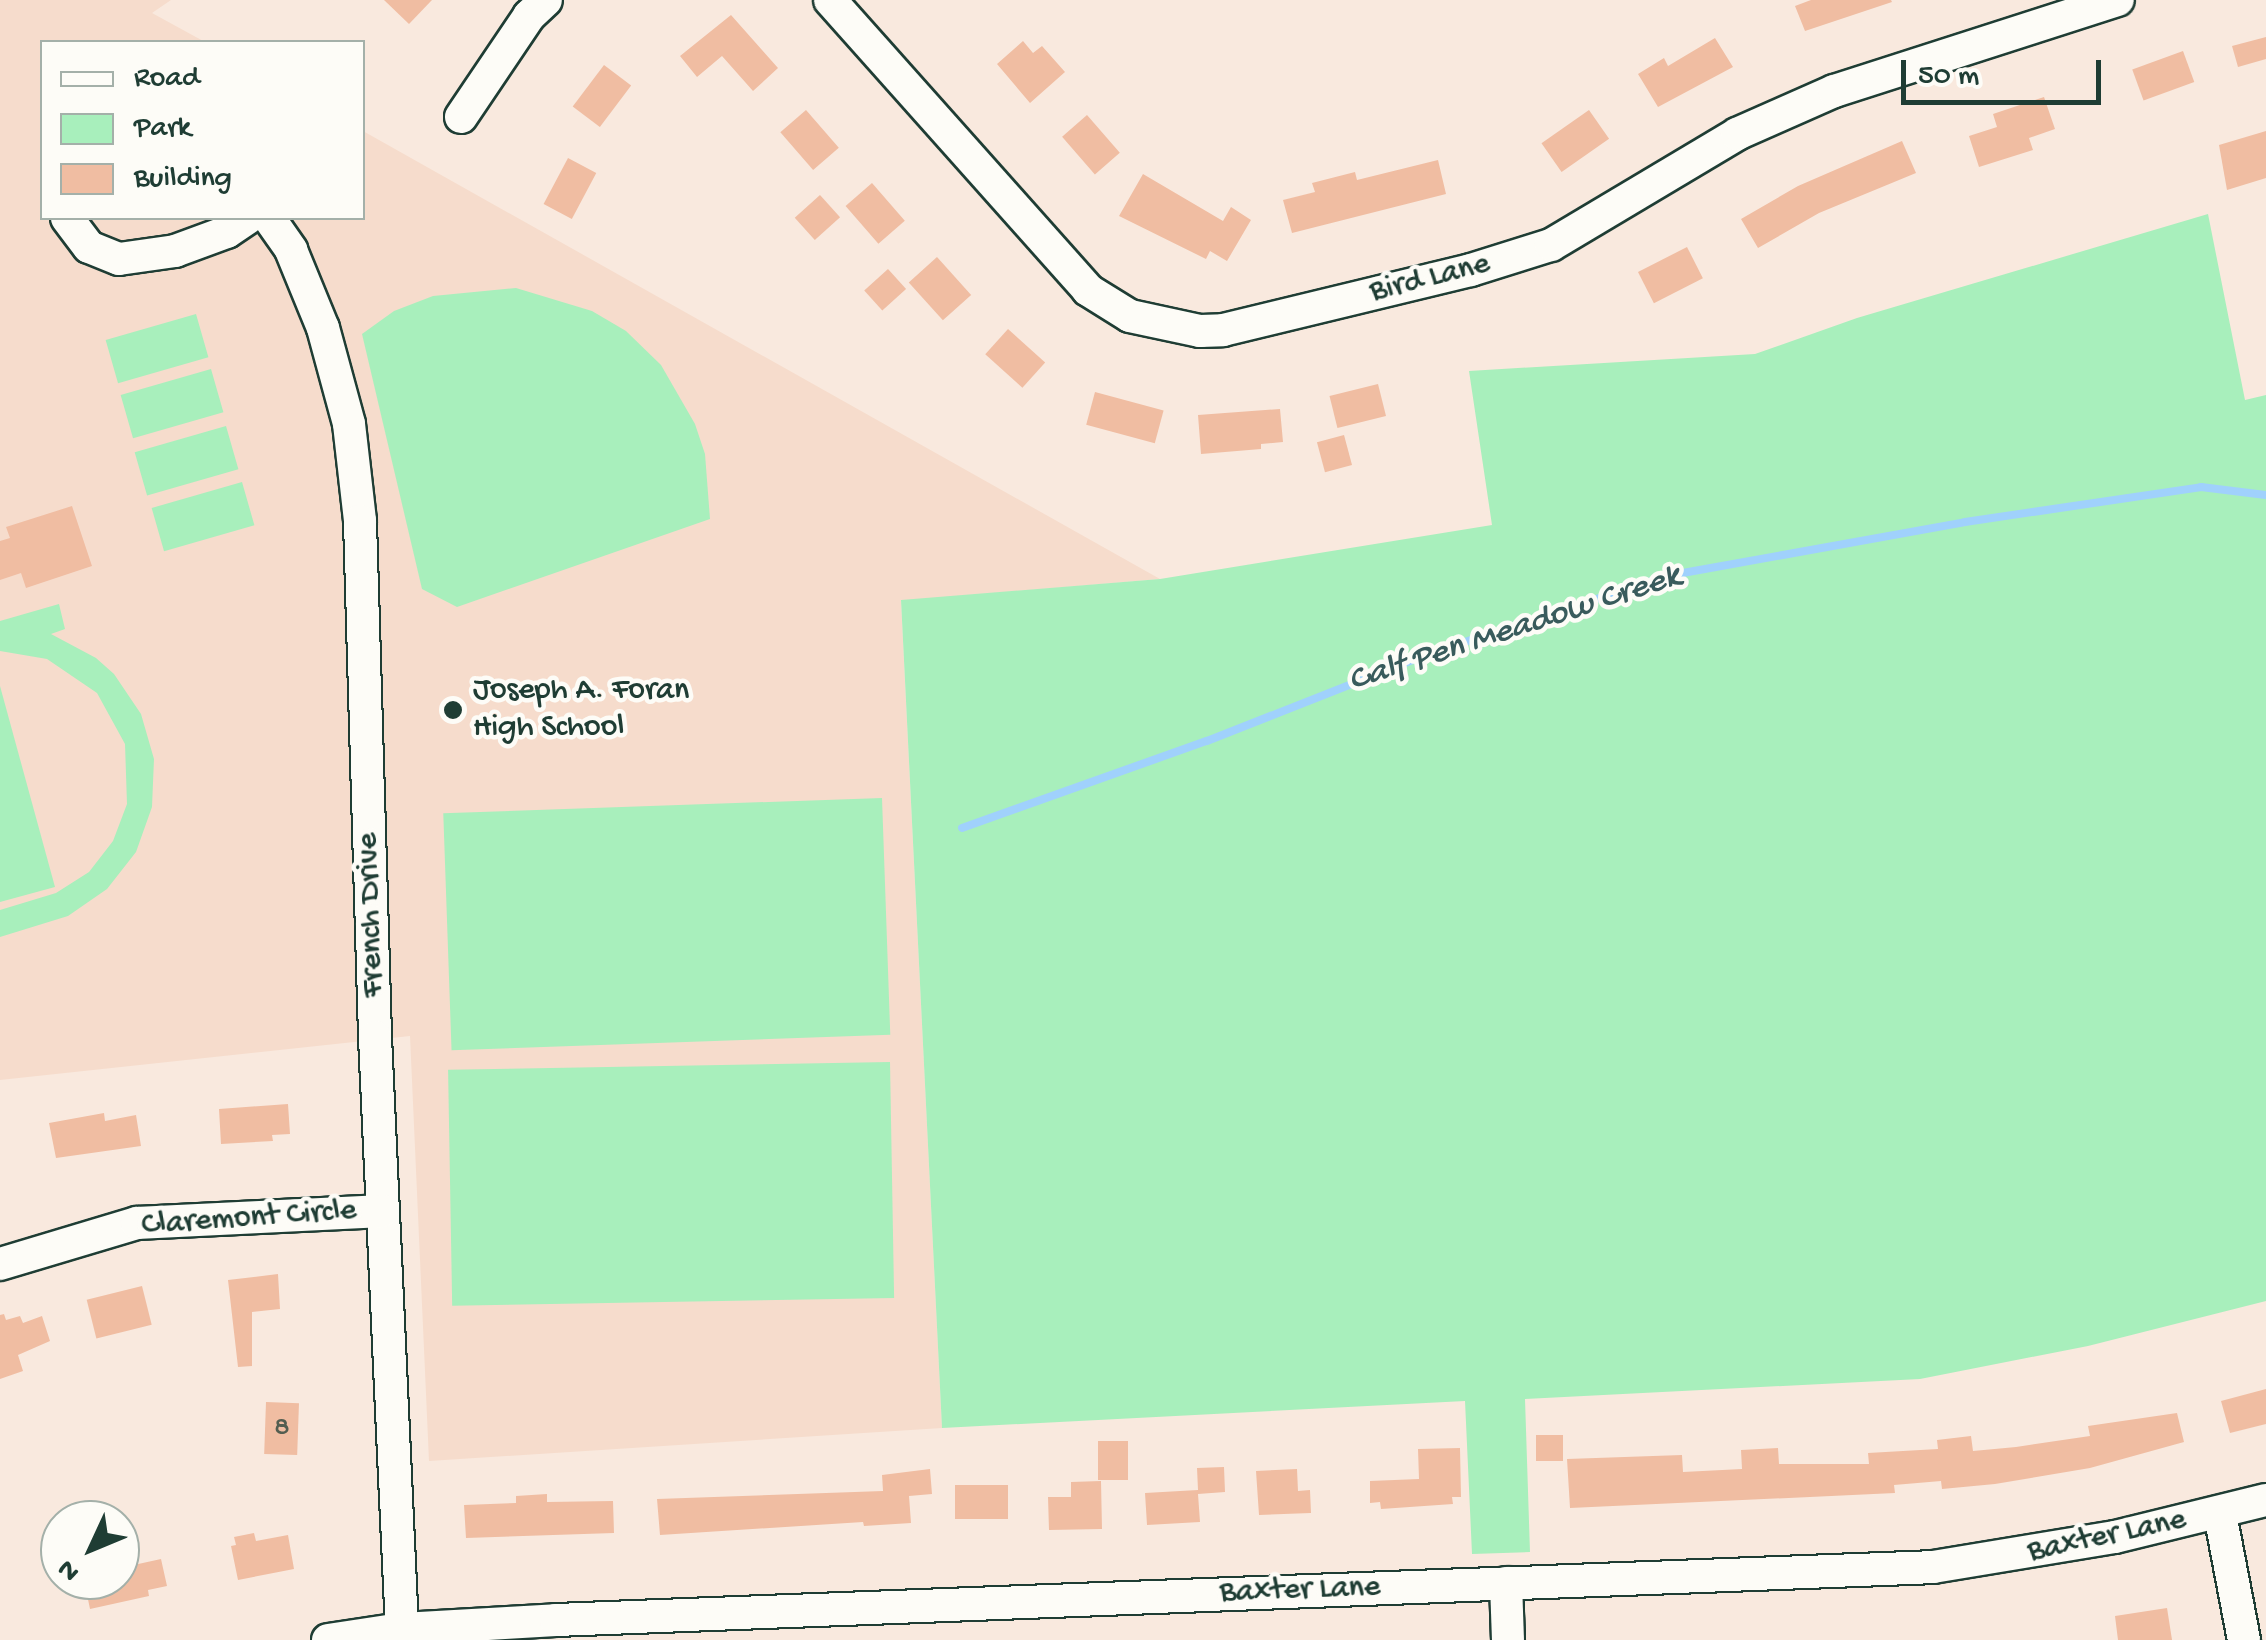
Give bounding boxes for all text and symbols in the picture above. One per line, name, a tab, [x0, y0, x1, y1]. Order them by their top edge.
legend	[40, 40, 365, 220]
scale bar	[1906, 40, 2106, 102]
text: 50 m	[1918, 60, 1979, 95]
text: Road	[134, 62, 200, 97]
text: Park	[134, 112, 191, 147]
text: Building	[134, 162, 232, 197]
street label: Bird Lane	[1366, 246, 1494, 312]
water label: Calf Pen Meadow Creek	[1344, 557, 1686, 703]
place label: Joseph A. Foran High School	[473, 673, 689, 748]
marker: Joseph A. Foran High School	[442, 699, 464, 721]
street label: French Drive	[350, 832, 394, 998]
street label: Claremont Circle	[140, 1192, 358, 1246]
house number: 8	[274, 1412, 290, 1446]
north arrow	[40, 1500, 140, 1600]
street label: Baxter Lane	[2024, 1502, 2190, 1572]
text: N	[51, 1552, 88, 1588]
street label: Baxter Lane	[1219, 1569, 1381, 1613]

